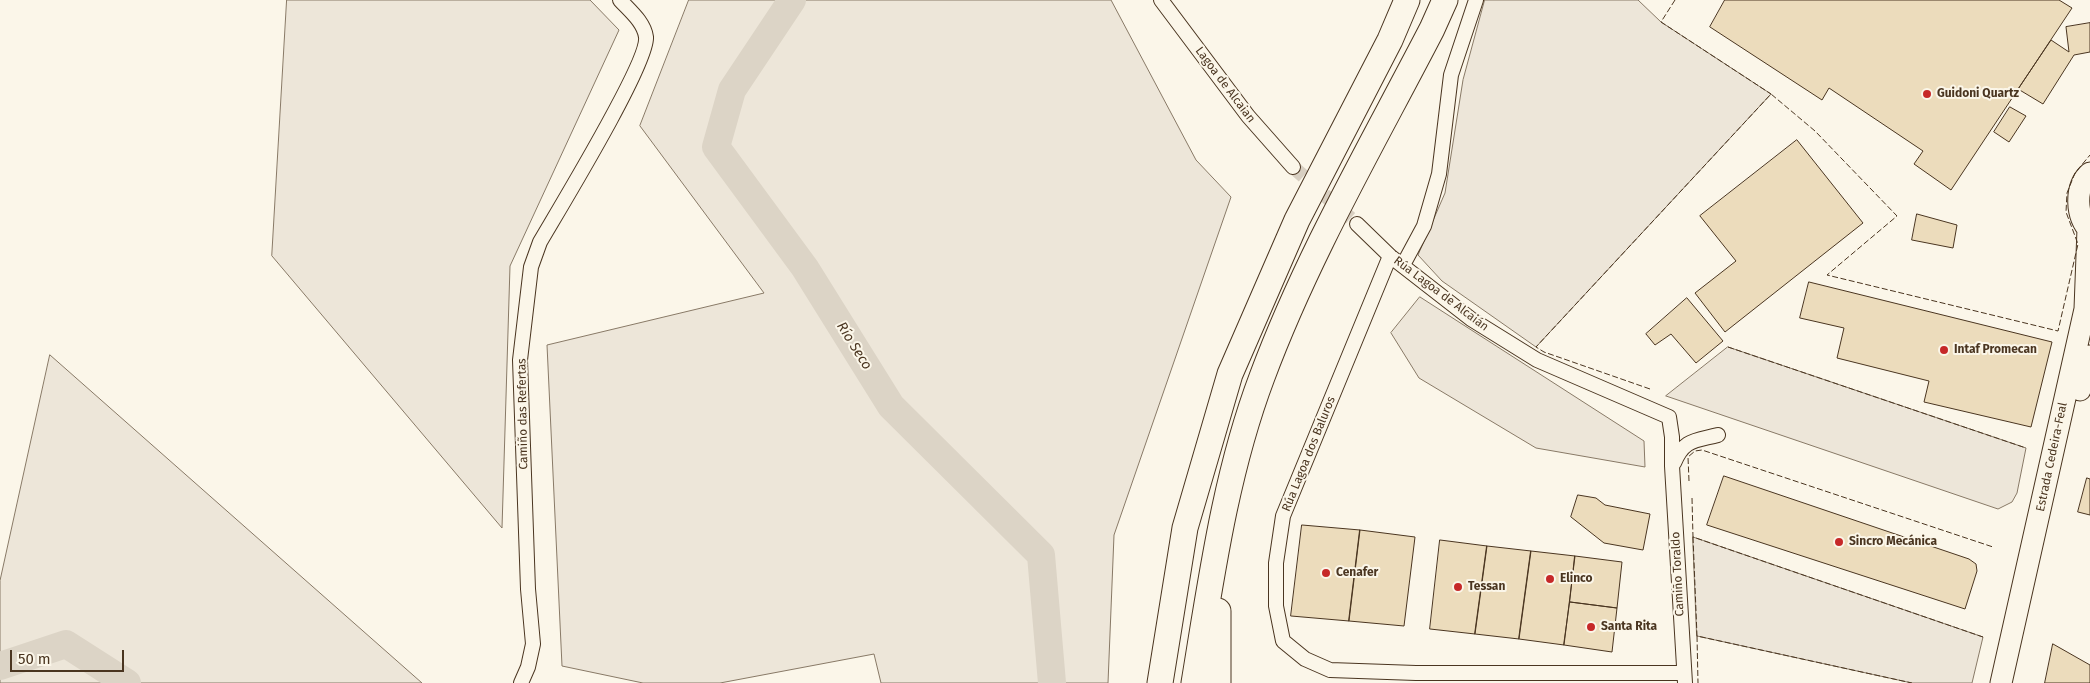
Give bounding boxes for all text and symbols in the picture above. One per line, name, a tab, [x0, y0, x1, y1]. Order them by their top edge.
street label: Lagoa de Alcaian	[1192, 44, 1258, 126]
place label: Guidoni Quartz	[1937, 87, 2019, 101]
marker: Guidoni Quartz	[1921, 88, 1933, 100]
street label: Rúa Lagoa de Alcaián	[1391, 254, 1491, 334]
water label: Río Seco	[833, 319, 875, 373]
place label: Intaf Promecan	[1954, 343, 2037, 357]
marker: Intaf Promecan	[1938, 344, 1950, 356]
street label: Camiño das Refertas	[515, 358, 531, 470]
street label: Rúa Lagoa dos Baluros	[1279, 394, 1339, 514]
street label: Estrada Cedeira-Feal	[2033, 401, 2071, 513]
street label: Camiño Toraldo	[1669, 531, 1687, 617]
place label: Sincro Mecánica	[1849, 535, 1937, 549]
marker: Sincro Mecánica	[1833, 536, 1845, 548]
place label: Cenafer	[1336, 566, 1378, 580]
marker: Cenafer	[1320, 567, 1332, 579]
place label: Elinco	[1560, 572, 1593, 586]
marker: Elinco	[1544, 573, 1556, 585]
place label: Tessan	[1468, 580, 1505, 594]
marker: Tessan	[1452, 581, 1464, 593]
place label: Santa Rita	[1601, 620, 1657, 634]
marker: Santa Rita	[1585, 621, 1597, 633]
scale bar	[12, 640, 126, 672]
text: 50 m	[18, 650, 51, 668]

